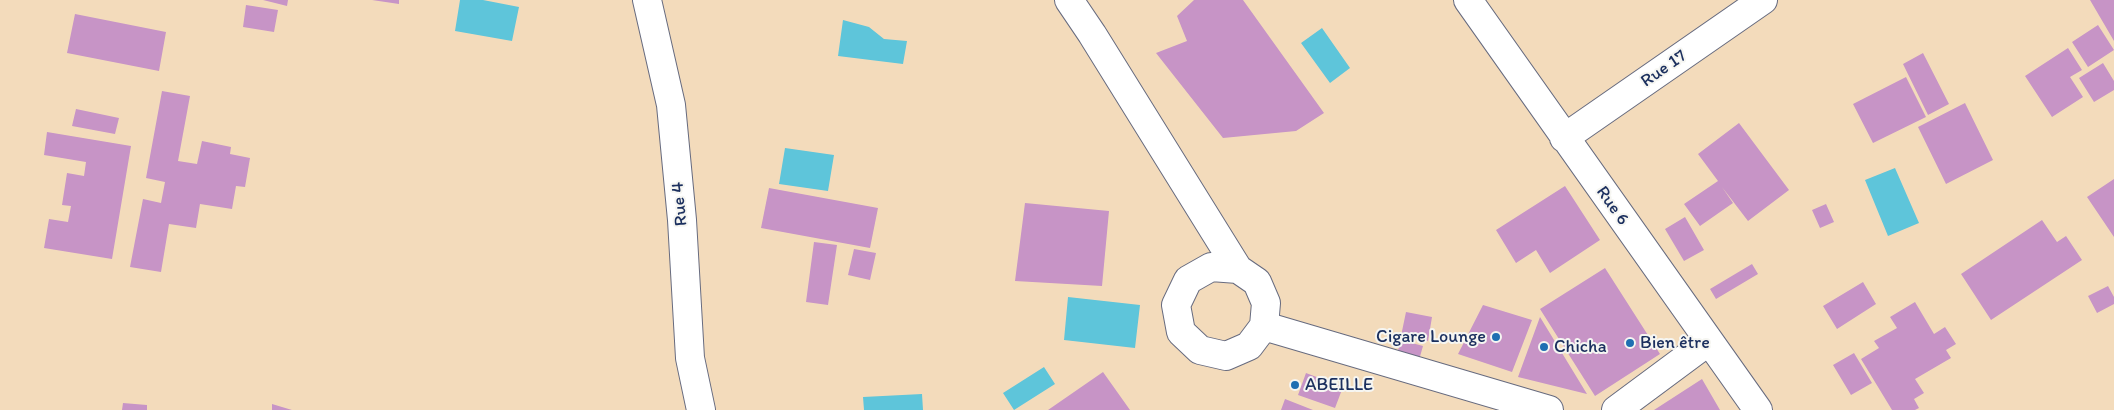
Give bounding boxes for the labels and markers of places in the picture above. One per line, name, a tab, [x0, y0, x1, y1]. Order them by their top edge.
place label: Cigare Lounge	[1376, 326, 1486, 348]
marker: Cigare Lounge	[1490, 331, 1502, 343]
place label: Bien être	[1640, 332, 1710, 354]
place label: Chicha	[1554, 336, 1606, 358]
marker: Bien être	[1624, 337, 1636, 349]
marker: Chicha	[1538, 341, 1550, 353]
place label: ABEILLE	[1305, 374, 1373, 396]
marker: ABEILLE	[1289, 379, 1301, 391]

